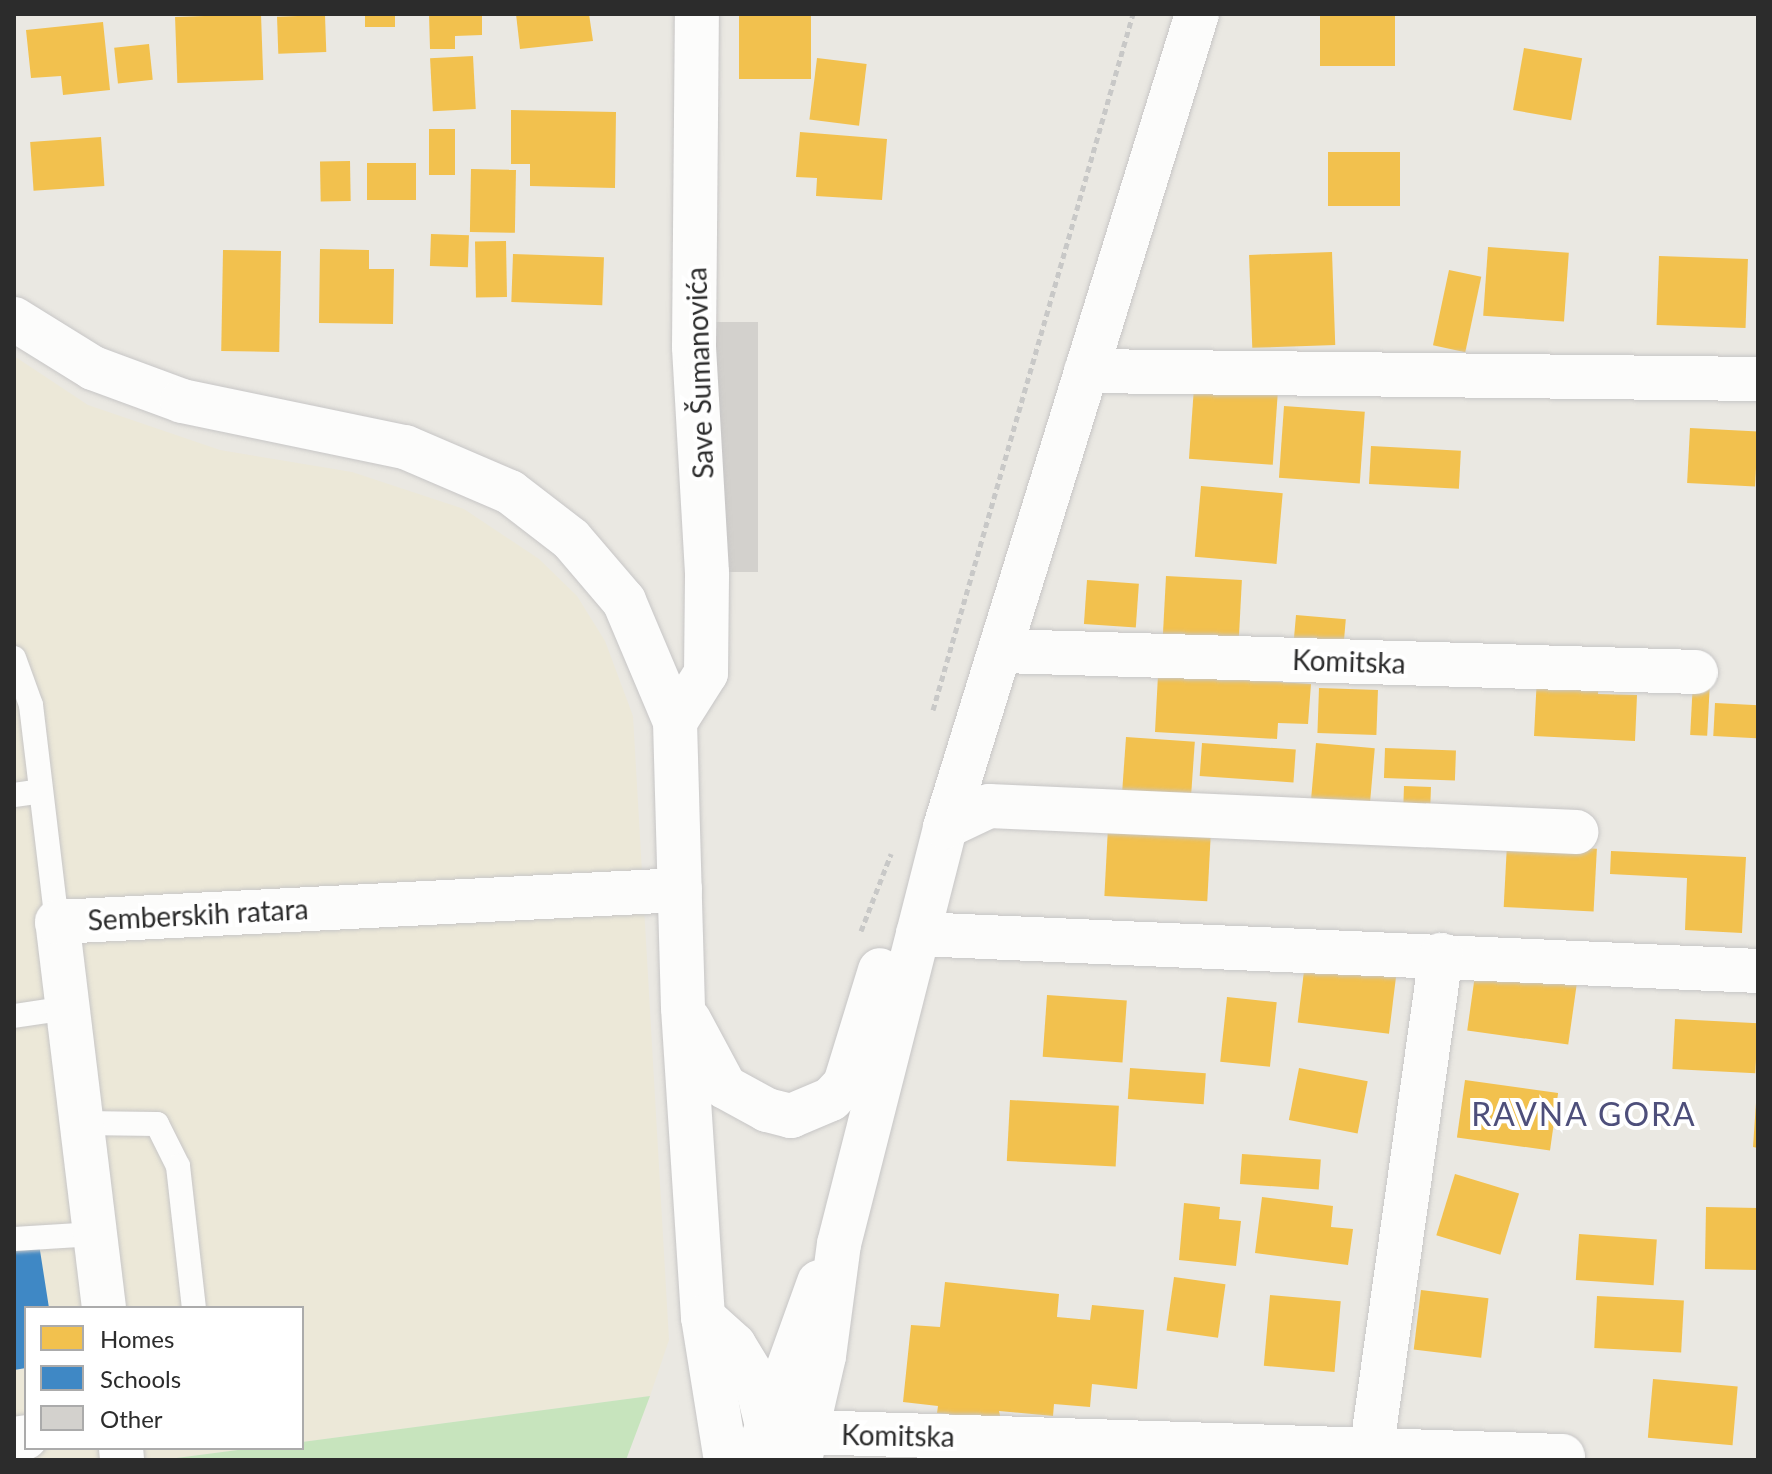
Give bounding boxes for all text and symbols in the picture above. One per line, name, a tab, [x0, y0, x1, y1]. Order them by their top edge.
street label: Save Šumanovića	[679, 267, 719, 479]
street label: Komitska	[1292, 642, 1406, 680]
street label: Semberskih ratara	[87, 891, 309, 937]
district label: RAVNA GORA	[1471, 1095, 1697, 1133]
legend	[24, 1306, 304, 1450]
text: Homes	[100, 1324, 174, 1353]
text: Schools	[100, 1364, 181, 1393]
text: Other	[100, 1404, 163, 1433]
street label: Komitska	[841, 1417, 955, 1453]

